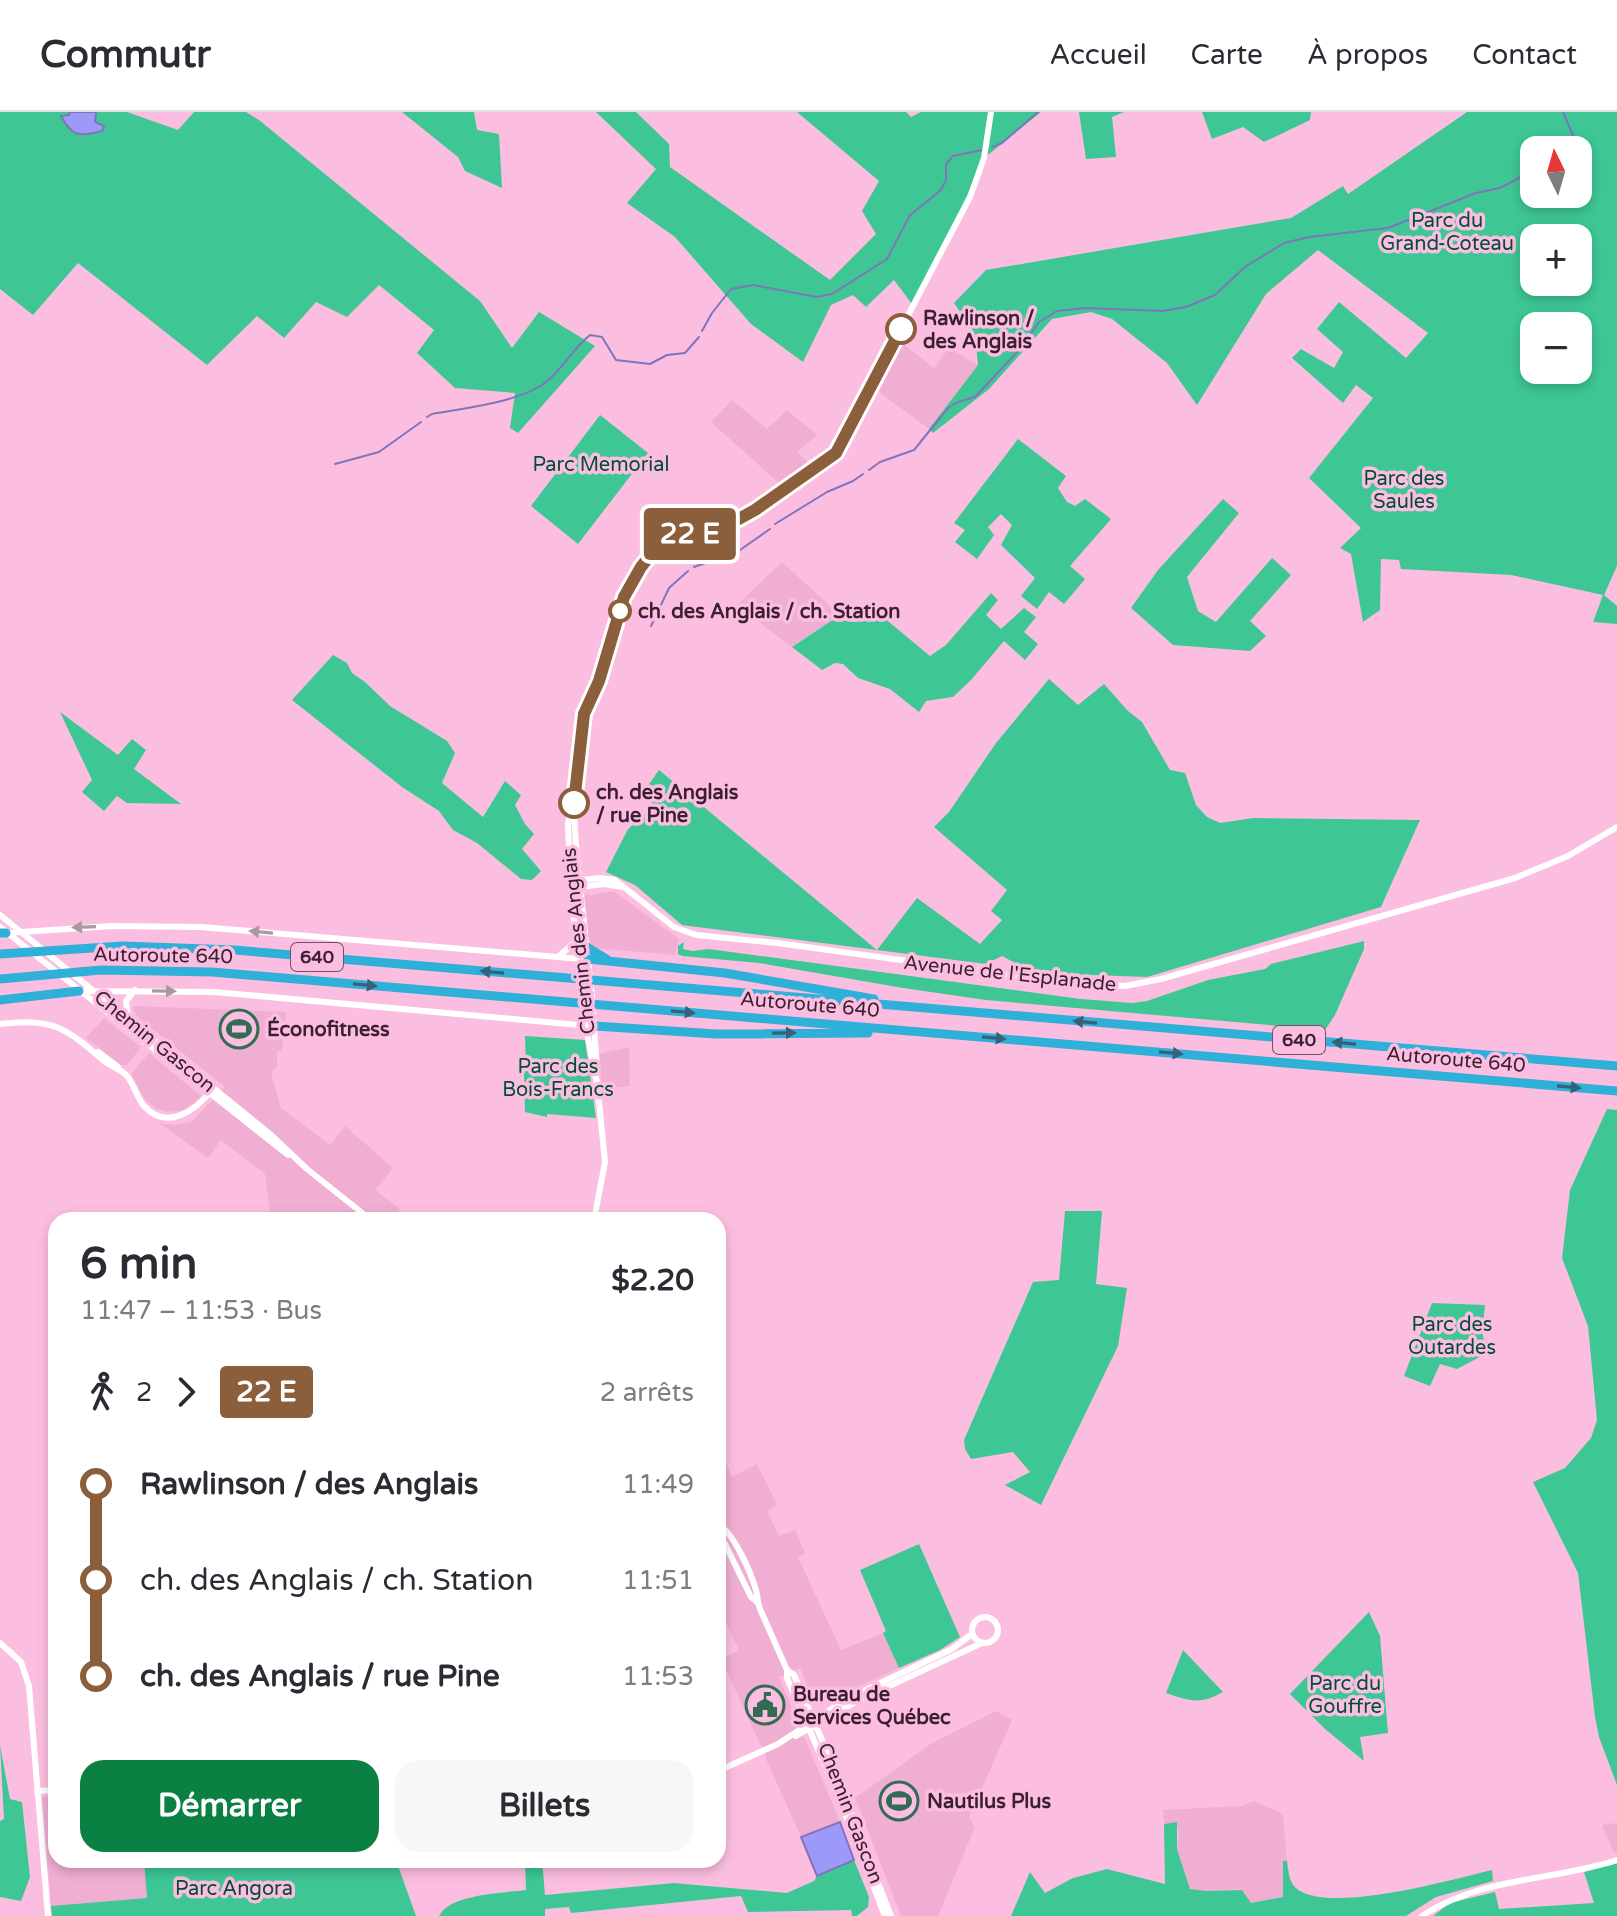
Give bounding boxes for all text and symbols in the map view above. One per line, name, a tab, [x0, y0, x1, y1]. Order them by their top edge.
text: Commutr	[40, 32, 211, 78]
text: Accueil	[1049, 38, 1147, 72]
text: Carte	[1191, 38, 1263, 72]
text: À propos	[1307, 38, 1428, 72]
text: Contact	[1472, 38, 1577, 72]
north arrow	[1520, 136, 1592, 208]
map controls	[1520, 136, 1592, 384]
park label: Parc du Grand-Coteau	[1380, 209, 1514, 256]
button: +	[1520, 224, 1592, 296]
place label: Rawlinson / des Anglais	[923, 307, 1034, 354]
button: −	[1520, 312, 1592, 384]
marker: Rawlinson / des Anglais	[886, 314, 916, 344]
park label: Parc Memorial	[532, 453, 670, 477]
park label: Parc des Saules	[1364, 467, 1444, 514]
line badge: 22 E	[634, 508, 746, 560]
text: 22 E	[660, 517, 720, 551]
marker: ch. des Anglais / ch. Station	[609, 600, 631, 622]
place label: ch. des Anglais / ch. Station	[638, 600, 900, 624]
place label: ch. des Anglais / rue Pine	[596, 781, 739, 828]
marker: ch. des Anglais / rue Pine	[559, 788, 589, 818]
street label: Chemin des Anglais	[557, 847, 601, 1035]
one-way arrow	[71, 920, 96, 933]
one-way arrow	[248, 925, 273, 938]
street label: Autoroute 640	[93, 943, 233, 969]
road number: 640	[291, 943, 343, 971]
street label: Avenue de l'Esplanade	[902, 951, 1117, 997]
one-way arrow	[479, 965, 504, 978]
one-way arrow	[353, 979, 378, 992]
one-way arrow	[152, 984, 177, 997]
street label: Chemin Gascon	[89, 986, 220, 1098]
street label: Autoroute 640	[739, 987, 881, 1023]
one-way arrow	[671, 1005, 696, 1018]
sports icon: Éconofitness	[218, 1008, 260, 1050]
one-way arrow	[1072, 1015, 1097, 1028]
place label: Éconofitness	[267, 1016, 390, 1042]
road number: 640	[1273, 1026, 1325, 1054]
one-way arrow	[772, 1027, 797, 1040]
one-way arrow	[982, 1032, 1007, 1045]
one-way arrow	[1331, 1037, 1356, 1050]
street label: Autoroute 640	[1385, 1042, 1527, 1078]
one-way arrow	[1159, 1047, 1184, 1060]
park label: Parc des Bois-Francs	[502, 1055, 614, 1102]
one-way arrow	[1557, 1080, 1582, 1093]
text: 6 min	[80, 1238, 197, 1291]
text: $2.20	[611, 1262, 694, 1299]
text: 11:47 – 11:53 · Bus	[80, 1295, 322, 1326]
park label: Parc des Outardes	[1408, 1313, 1496, 1360]
icon: walk	[80, 1370, 124, 1414]
icon: forward	[164, 1370, 208, 1414]
text: 22 E	[236, 1375, 297, 1409]
text: 2	[136, 1377, 152, 1408]
text: 2 arrêts	[600, 1377, 694, 1408]
text: Rawlinson / des Anglais	[140, 1466, 478, 1503]
text: 11:49	[622, 1469, 694, 1500]
text: ch. des Anglais / ch. Station	[140, 1562, 534, 1599]
text: 11:51	[622, 1565, 694, 1596]
text: ch. des Anglais / rue Pine	[140, 1658, 500, 1695]
text: 11:53	[622, 1661, 694, 1692]
park label: Parc du Gouffre	[1308, 1672, 1382, 1719]
place label: Bureau de Services Québec	[793, 1683, 951, 1730]
public building icon: Bureau de Services Québec	[744, 1684, 786, 1726]
street label: Chemin Gascon	[812, 1739, 888, 1887]
button: Démarrer	[80, 1760, 379, 1852]
button: Billets	[395, 1760, 694, 1852]
sports icon: Nautilus Plus	[878, 1780, 920, 1822]
place label: Nautilus Plus	[927, 1790, 1051, 1814]
park label: Parc Angora	[175, 1877, 293, 1901]

